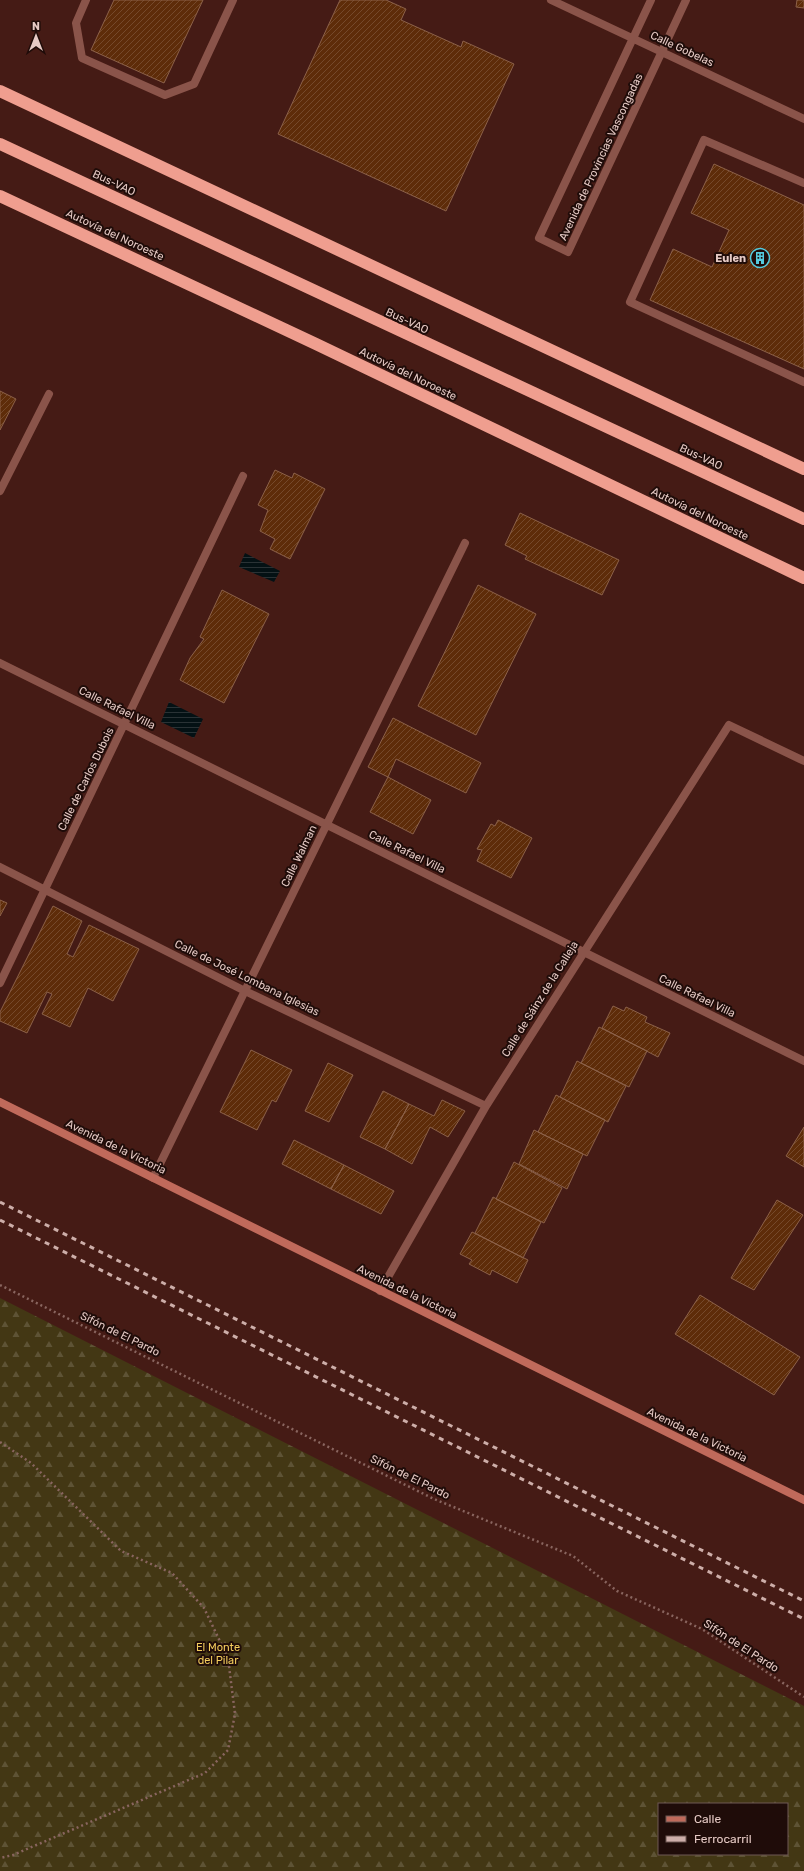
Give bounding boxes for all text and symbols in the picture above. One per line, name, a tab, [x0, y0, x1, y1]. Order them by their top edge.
north arrow	[16, 16, 56, 56]
text: N	[32, 20, 40, 33]
street label: Calle Gobelas	[648, 29, 716, 70]
street label: Avenida de Provincias Vascongadas	[556, 71, 646, 243]
street label: Bus-VAO	[91, 167, 137, 199]
street label: Autovía del Noroeste	[64, 207, 166, 263]
building icon: Eulen	[749, 247, 771, 269]
place label: Eulen	[715, 252, 746, 265]
street label: Bus-VAO	[384, 305, 430, 337]
street label: Autovía del Noroeste	[357, 345, 459, 403]
street label: Bus-VAO	[678, 441, 724, 473]
street label: Autovía del Noroeste	[649, 485, 751, 543]
street label: Calle Rafael Villa	[77, 684, 157, 732]
street label: Calle de Carlos Dubois	[55, 725, 117, 833]
street label: Calle Walman	[278, 823, 320, 889]
street label: Calle Rafael Villa	[367, 828, 447, 876]
street label: Calle de José Lombana Iglesias	[173, 937, 322, 1019]
street label: Calle de Sáinz de la Calleja	[499, 939, 581, 1059]
street label: Calle Rafael Villa	[657, 972, 737, 1020]
street label: Avenida de la Victoria	[64, 1117, 168, 1177]
street label: Avenida de la Victoria	[355, 1262, 459, 1322]
street label: Sifón de El Pardo	[78, 1309, 162, 1359]
street label: Avenida de la Victoria	[645, 1405, 749, 1465]
street label: Sifón de El Pardo	[368, 1452, 452, 1502]
street label: Sifón de El Pardo	[701, 1617, 781, 1675]
park label: El Monte del Pilar	[196, 1641, 240, 1667]
legend	[658, 1803, 788, 1855]
text: Calle	[694, 1812, 721, 1826]
text: Ferrocarril	[694, 1832, 752, 1846]

